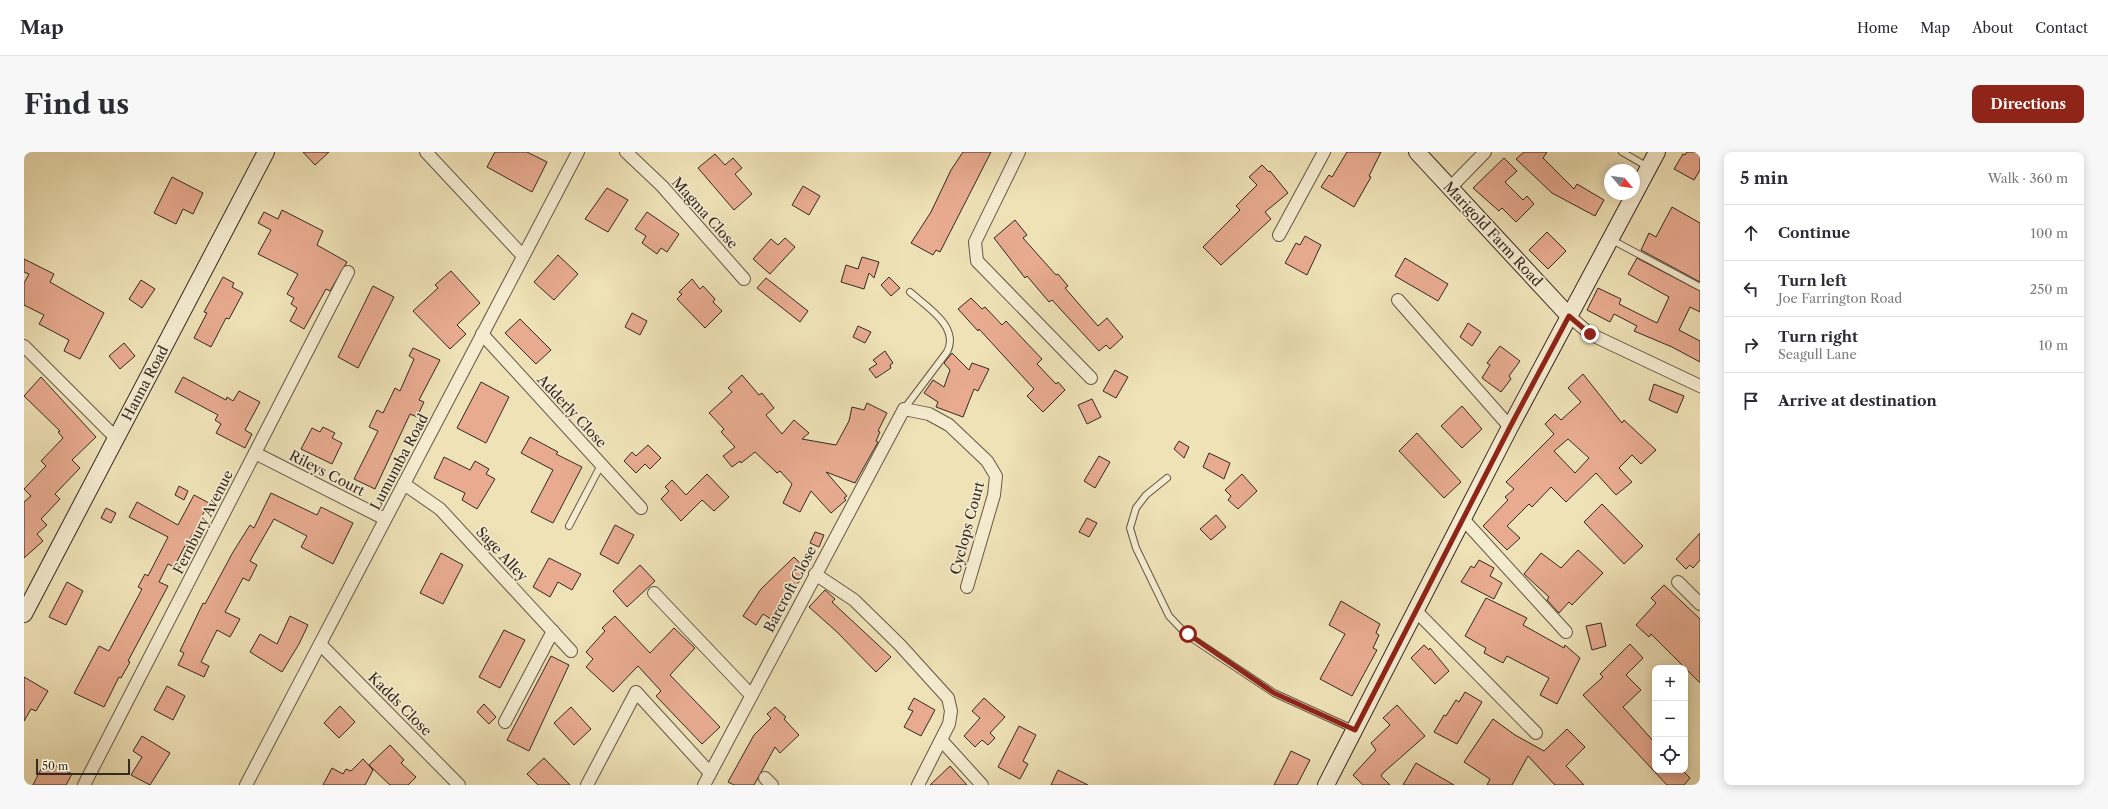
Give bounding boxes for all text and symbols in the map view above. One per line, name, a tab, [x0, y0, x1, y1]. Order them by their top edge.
text: Map	[20, 16, 64, 39]
text: Home	[1857, 19, 1898, 37]
text: Map	[1920, 19, 1950, 37]
text: About	[1972, 19, 2013, 37]
text: Contact	[2035, 19, 2088, 37]
button: Directions	[1972, 85, 2084, 123]
text: Find us	[24, 87, 129, 121]
north arrow	[1604, 164, 1640, 200]
text: 5 min	[1740, 168, 1788, 188]
text: Walk · 360 m	[1988, 170, 2068, 186]
street label: Magma Close	[668, 173, 742, 253]
street label: Marigold Farm Road	[1440, 178, 1547, 291]
icon: ahead	[1740, 222, 1762, 244]
text: Continue	[1778, 223, 1850, 242]
text: 100 m	[2030, 225, 2068, 241]
text: Turn left	[1778, 271, 1847, 290]
icon: left	[1740, 278, 1762, 300]
text: 250 m	[2030, 281, 2068, 297]
text: Joe Farrington Road	[1778, 290, 1902, 306]
route end	[1581, 325, 1599, 343]
text: Turn right	[1778, 327, 1858, 346]
icon: right	[1740, 334, 1762, 356]
text: 10 m	[2039, 337, 2068, 353]
street label: Hanna Road	[118, 342, 173, 424]
text: Seagull Lane	[1778, 346, 1857, 362]
street label: Adderly Close	[533, 370, 611, 451]
icon: arrive	[1740, 390, 1762, 412]
text: Arrive at destination	[1778, 391, 1937, 410]
street label: Lumumba Road	[366, 410, 432, 513]
street label: Rileys Court	[286, 446, 368, 500]
street label: Fernbury Avenue	[169, 467, 237, 577]
street label: Cyclops Court	[946, 479, 988, 577]
street label: Sage Alley	[472, 523, 532, 585]
street label: Barcroft Close	[760, 543, 820, 635]
route start	[1179, 625, 1197, 643]
map controls	[1652, 665, 1688, 773]
button: +	[1652, 665, 1688, 701]
street label: Kadds Close	[364, 668, 436, 740]
button: −	[1652, 701, 1688, 737]
button: locate	[1652, 737, 1688, 773]
scale bar	[36, 757, 130, 776]
text: 50 m	[42, 759, 68, 773]

